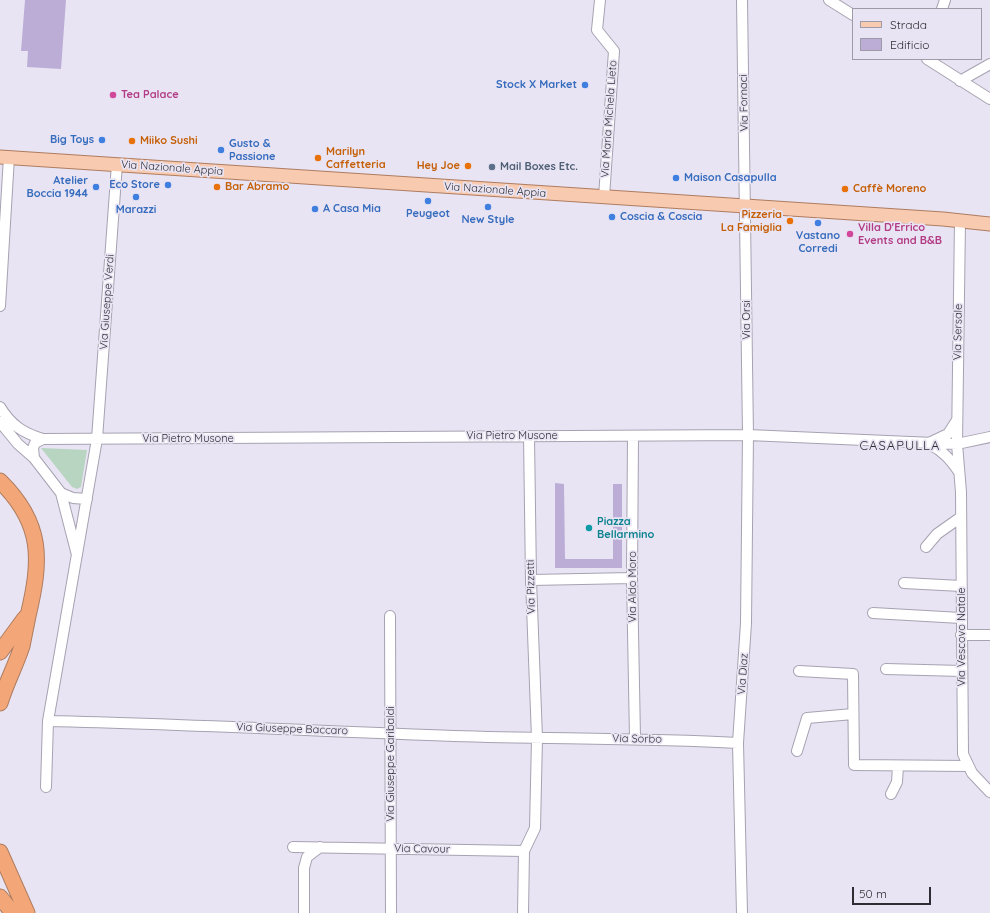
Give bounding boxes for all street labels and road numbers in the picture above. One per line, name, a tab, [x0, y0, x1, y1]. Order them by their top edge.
street label: Via Maria Michela Lieto	[598, 60, 620, 178]
street label: Via Fornaci	[737, 74, 751, 132]
street label: Via Nazionale Appia	[120, 158, 224, 178]
street label: Via Nazionale Appia	[443, 180, 547, 200]
street label: Via Giuseppe Verdi	[97, 254, 117, 350]
street label: Via Orsi	[740, 300, 754, 340]
street label: Via Sersale	[951, 304, 965, 360]
street label: Via Pietro Musone	[466, 429, 558, 443]
street label: Via Pietro Musone	[142, 432, 234, 446]
street label: Via Aldo Moro	[626, 551, 640, 623]
street label: Via Pizzetti	[524, 560, 538, 614]
street label: Via Vescovo Natale	[955, 587, 969, 687]
street label: Via Diaz	[735, 653, 751, 695]
street label: Via Giuseppe Garibaldi	[384, 706, 398, 822]
street label: Via Giuseppe Baccaro	[236, 720, 348, 738]
street label: Via Sorbo	[612, 732, 662, 746]
street label: Via Cavour	[394, 842, 450, 856]

